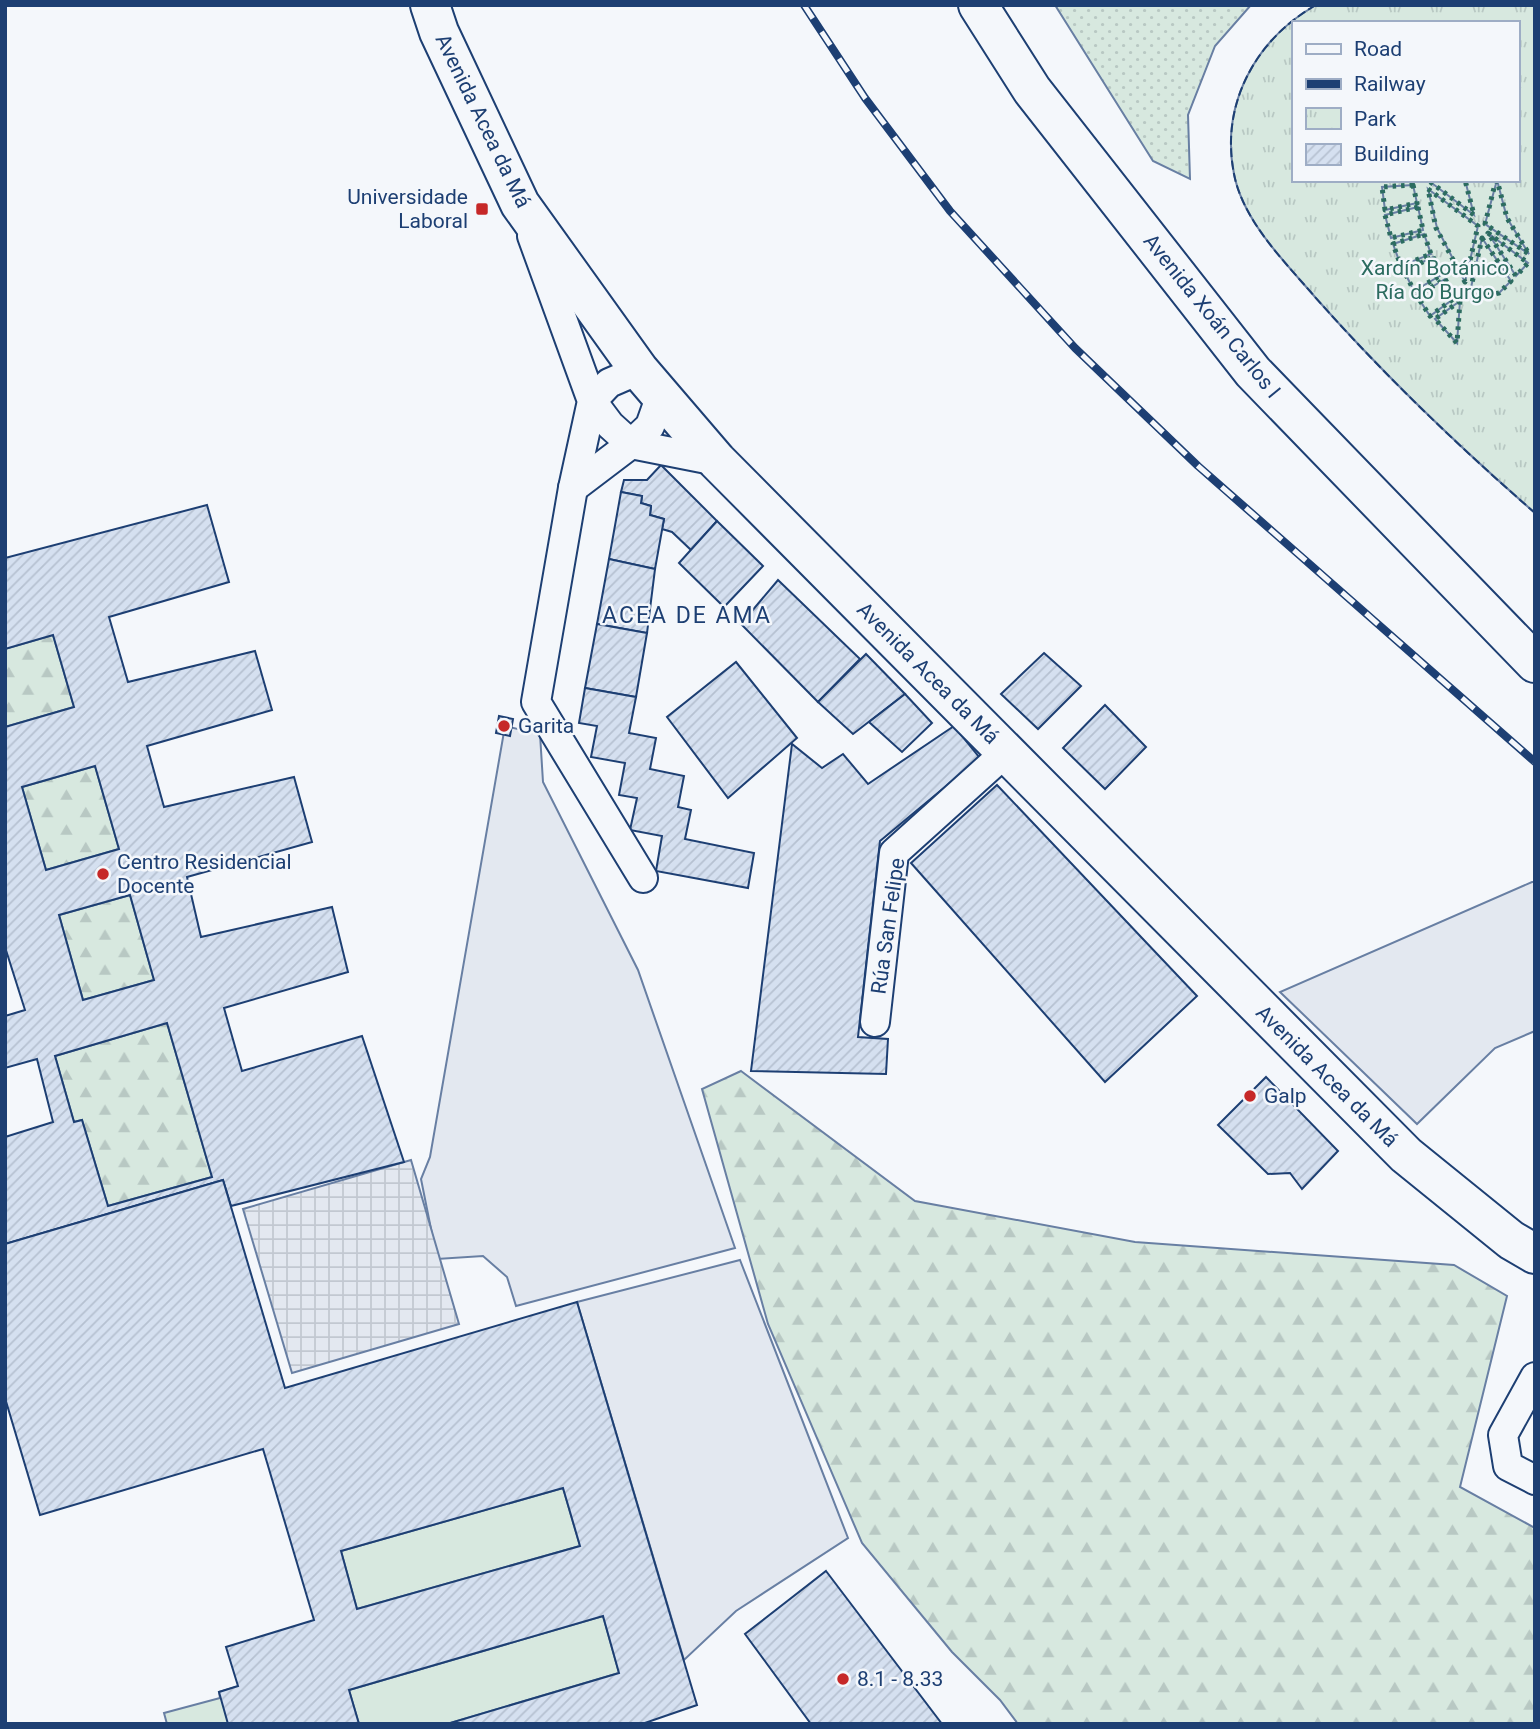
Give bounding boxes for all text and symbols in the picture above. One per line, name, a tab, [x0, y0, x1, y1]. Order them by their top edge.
legend	[1292, 21, 1519, 182]
street label: Avenida Acea da Má	[431, 30, 535, 212]
text: Road	[1354, 37, 1402, 61]
text: Railway	[1354, 72, 1426, 96]
text: Park	[1354, 107, 1397, 131]
text: Building	[1354, 142, 1429, 166]
place label: Universidade Laboral	[347, 185, 468, 233]
marker: Universidade Laboral	[474, 201, 490, 217]
street label: Avenida Xoán Carlos I	[1139, 229, 1285, 403]
park label: Xardín Botánico Ría do Burgo	[1361, 256, 1509, 304]
street label: Avenida Acea da Má	[852, 597, 1004, 749]
district label: ACEA DE AMA	[602, 602, 772, 629]
place label: Garita	[518, 714, 574, 738]
marker: Garita	[496, 718, 512, 734]
place label: Centro Residencial Docente	[117, 850, 292, 898]
street label: Rúa San Felipe	[867, 856, 909, 996]
marker: Centro Residencial Docente	[95, 866, 111, 882]
street label: Avenida Acea da Má	[1251, 1000, 1403, 1152]
place label: Galp	[1264, 1084, 1307, 1108]
marker: Galp	[1242, 1088, 1258, 1104]
place label: 8.1 - 8.33	[857, 1667, 943, 1691]
marker: 8.1 - 8.33	[835, 1671, 851, 1687]

